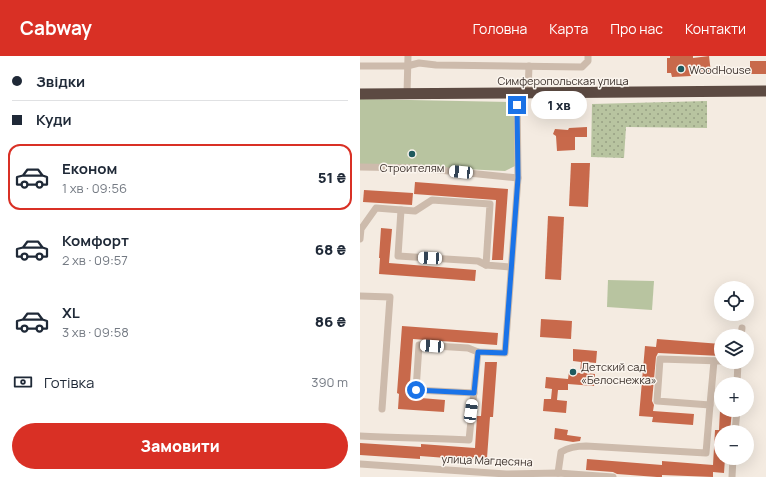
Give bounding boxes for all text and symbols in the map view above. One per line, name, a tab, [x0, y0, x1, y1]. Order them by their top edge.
text: Cabway	[20, 15, 92, 41]
text: Головна	[473, 19, 527, 38]
text: Карта	[549, 19, 588, 38]
text: Про нас	[610, 19, 663, 38]
text: Контакти	[685, 19, 746, 38]
place label: WoodHouse	[689, 62, 752, 77]
marker: WoodHouse	[676, 64, 686, 74]
text: Звідки	[36, 71, 85, 92]
street label: Симферопольская улица	[497, 73, 629, 88]
callout: 1 хв	[531, 91, 587, 119]
route end	[508, 96, 526, 114]
text: 1 хв	[547, 96, 571, 114]
text: Куди	[36, 109, 72, 130]
marker: Строителям	[407, 149, 417, 159]
text: Економ	[62, 158, 117, 179]
icon: car	[14, 159, 50, 195]
place label: Строителям	[380, 160, 444, 175]
car	[448, 165, 474, 179]
text: 51 ₴	[318, 167, 346, 188]
text: 1 хв · 09:56	[62, 179, 127, 197]
text: Комфорт	[62, 230, 129, 251]
icon: car	[14, 231, 50, 267]
text: 68 ₴	[315, 239, 346, 260]
text: 2 хв · 09:57	[62, 251, 128, 269]
car	[418, 251, 442, 265]
map controls	[714, 281, 754, 465]
button: locate	[714, 281, 754, 321]
text: XL	[62, 302, 80, 323]
icon: car	[14, 303, 50, 339]
text: 86 ₴	[315, 311, 346, 332]
text: 3 хв · 09:58	[62, 323, 129, 341]
button: layers	[714, 329, 754, 369]
car	[420, 339, 444, 353]
place label: Детский сад «Белоснежка»	[581, 359, 657, 387]
marker: Детский сад «Белоснежка»	[568, 367, 578, 377]
icon: cash	[12, 371, 34, 393]
text: Готівка	[44, 372, 94, 393]
text: 390 m	[311, 373, 348, 391]
button: +	[714, 377, 754, 417]
route start	[407, 381, 425, 399]
car	[463, 398, 479, 424]
button: Замовити	[12, 423, 348, 469]
button: −	[714, 425, 754, 465]
street label: улица Магдесяна	[441, 451, 533, 469]

